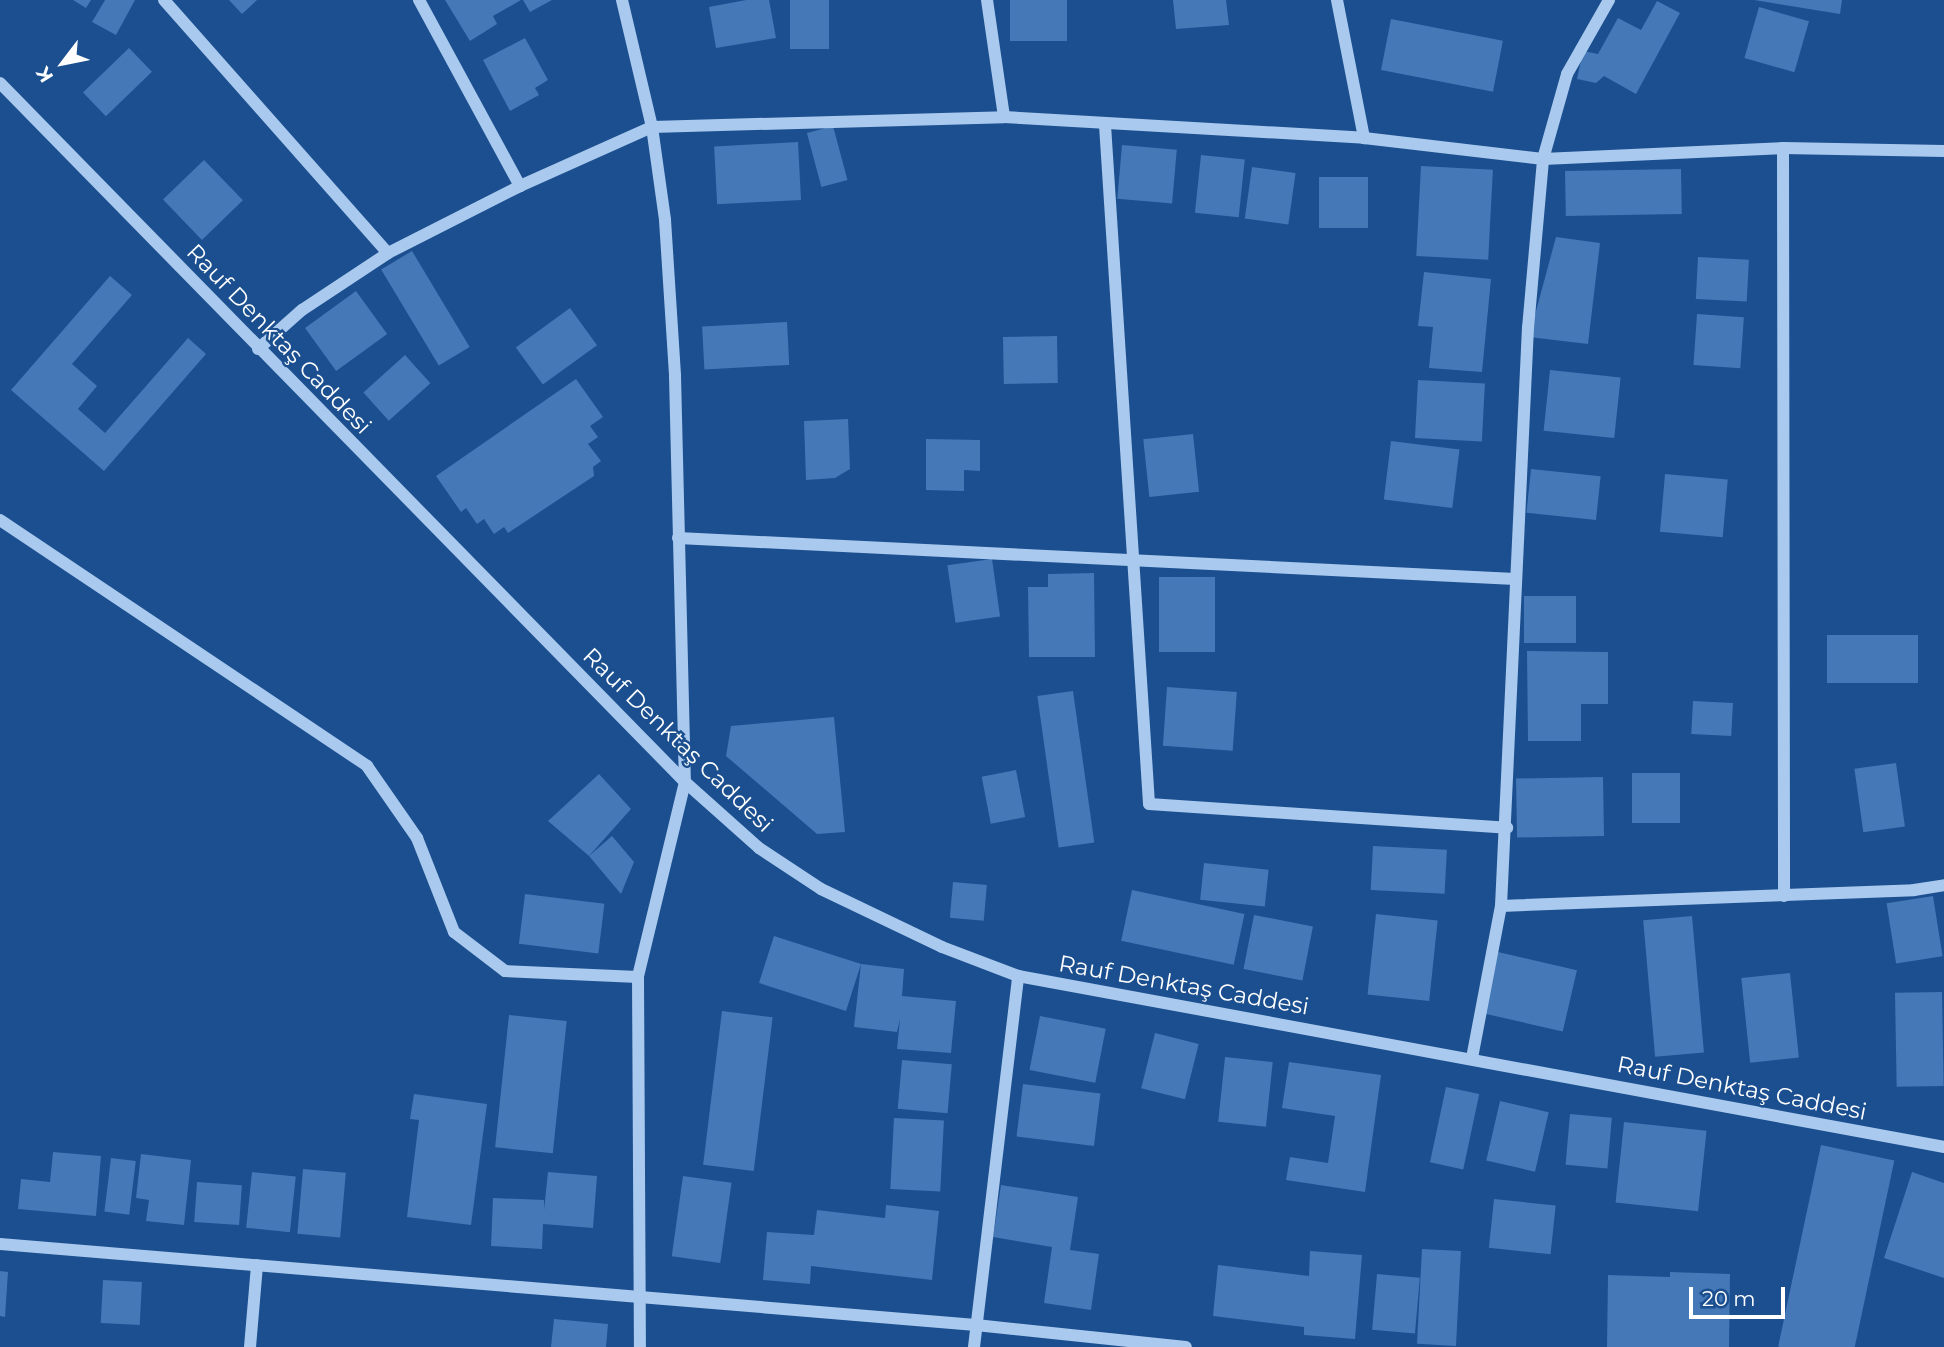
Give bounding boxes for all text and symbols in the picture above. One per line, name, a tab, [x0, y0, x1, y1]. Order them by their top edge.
north arrow	[28, 28, 98, 98]
text: K	[31, 62, 58, 86]
street label: Rauf Denktaş Caddesi	[181, 238, 377, 440]
street label: Rauf Denktaş Caddesi	[577, 642, 779, 838]
street label: Rauf Denktaş Caddesi	[1057, 949, 1311, 1021]
street label: Rauf Denktaş Caddesi	[1615, 1050, 1869, 1126]
scale bar	[1692, 1274, 1788, 1318]
text: 20 m	[1702, 1286, 1756, 1311]

